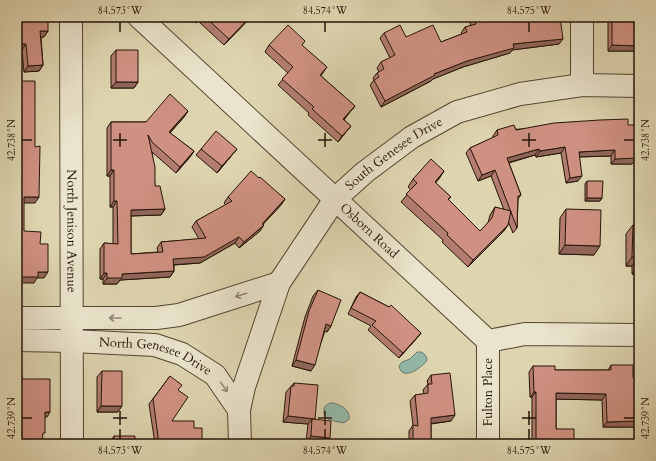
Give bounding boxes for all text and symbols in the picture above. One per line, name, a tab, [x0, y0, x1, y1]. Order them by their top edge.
text: 84.573°W	[98, 4, 143, 18]
text: 84.574°W	[303, 4, 348, 18]
text: 84.575°W	[507, 4, 552, 18]
street label: South Genesee Drive	[341, 113, 446, 194]
text: 42.738°N	[5, 119, 19, 161]
text: 42.738°N	[639, 119, 653, 161]
street label: North Jenison Avenue	[62, 169, 81, 293]
street label: Osborn Road	[336, 199, 402, 262]
one-way arrow	[235, 292, 248, 299]
one-way arrow	[109, 314, 122, 322]
street label: North Genesee Drive	[98, 333, 215, 380]
street label: Fulton Place	[479, 358, 497, 426]
one-way arrow	[220, 382, 228, 393]
text: 42.739°N	[5, 397, 19, 439]
text: 42.739°N	[639, 397, 653, 439]
text: 84.573°W	[98, 444, 143, 458]
text: 84.574°W	[303, 444, 348, 458]
text: 84.575°W	[507, 444, 552, 458]

